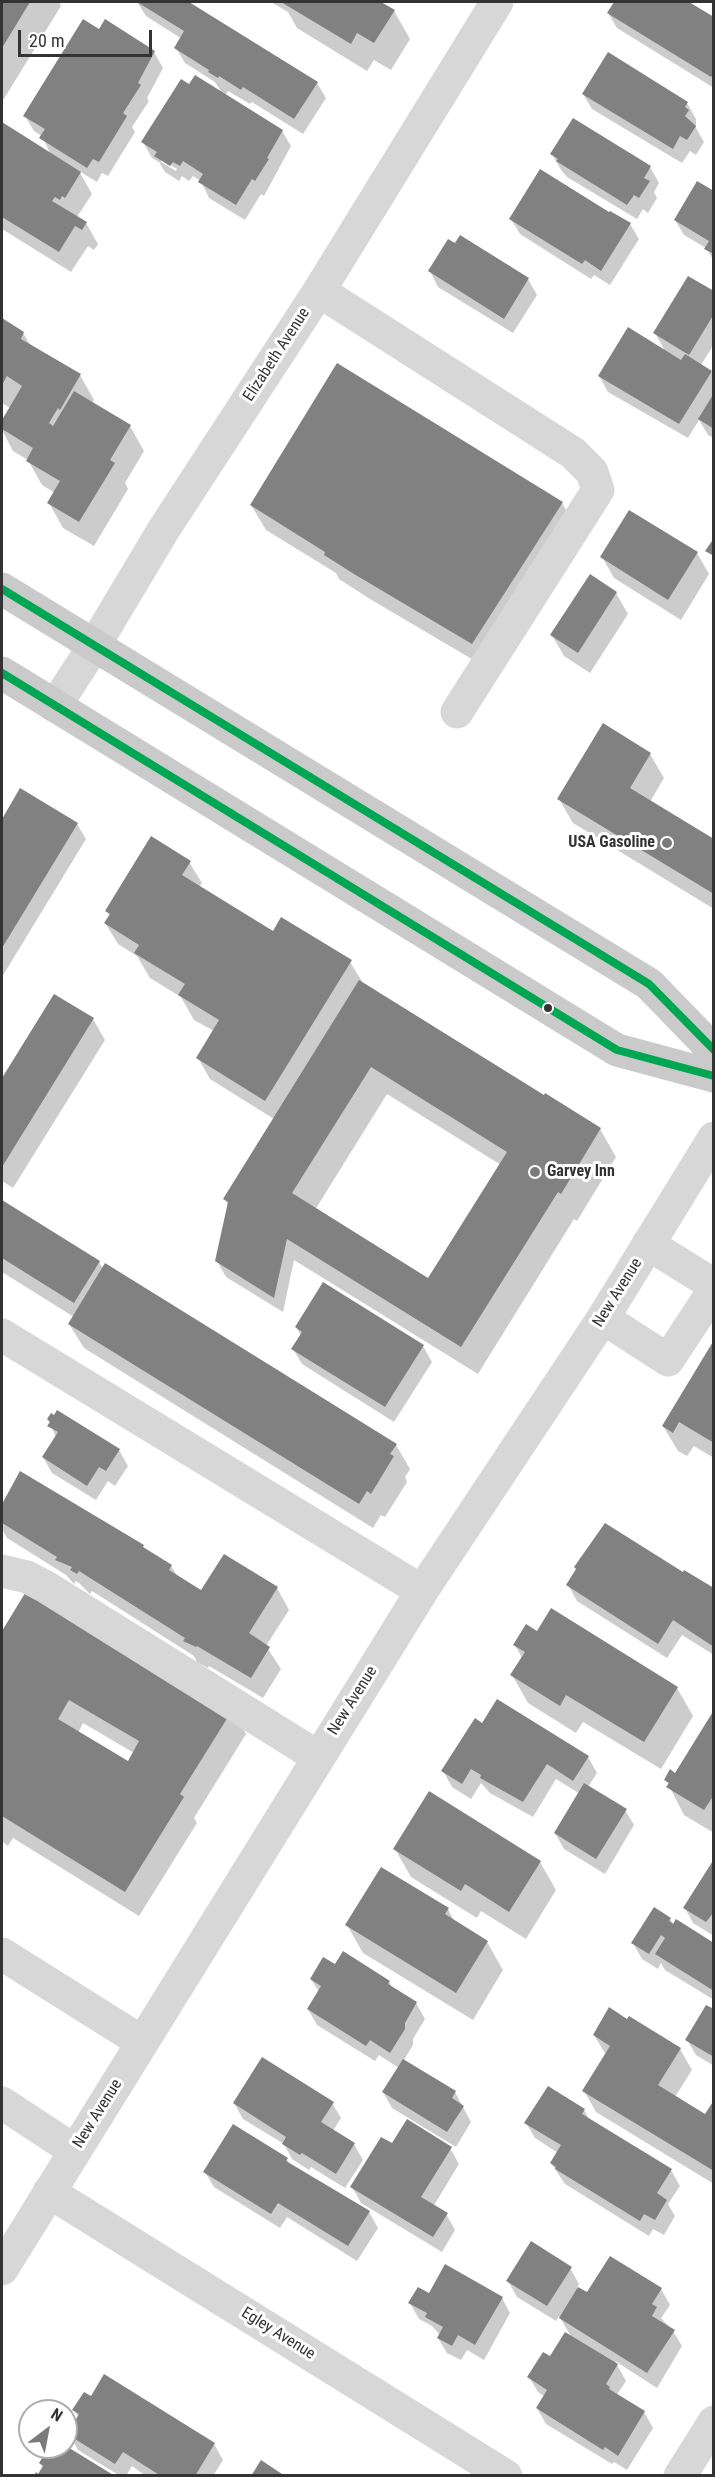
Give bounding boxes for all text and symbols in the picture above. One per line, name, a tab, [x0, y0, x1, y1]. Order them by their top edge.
scale bar	[21, 18, 154, 56]
text: 20 m	[29, 30, 64, 51]
street label: Elizabeth Avenue	[240, 305, 314, 405]
place label: USA Gasoline	[568, 833, 655, 853]
marker: USA Gasoline	[660, 836, 674, 850]
unlabelled marker	[542, 1002, 554, 1014]
place label: Garvey Inn	[547, 1162, 615, 1182]
marker: Garvey Inn	[528, 1165, 542, 1179]
street label: New Avenue	[589, 1255, 647, 1331]
street label: New Avenue	[324, 1663, 382, 1739]
street label: New Avenue	[69, 2076, 127, 2152]
street label: Egley Avenue	[238, 2304, 318, 2364]
north arrow	[18, 2399, 78, 2459]
text: N	[48, 2404, 66, 2426]

